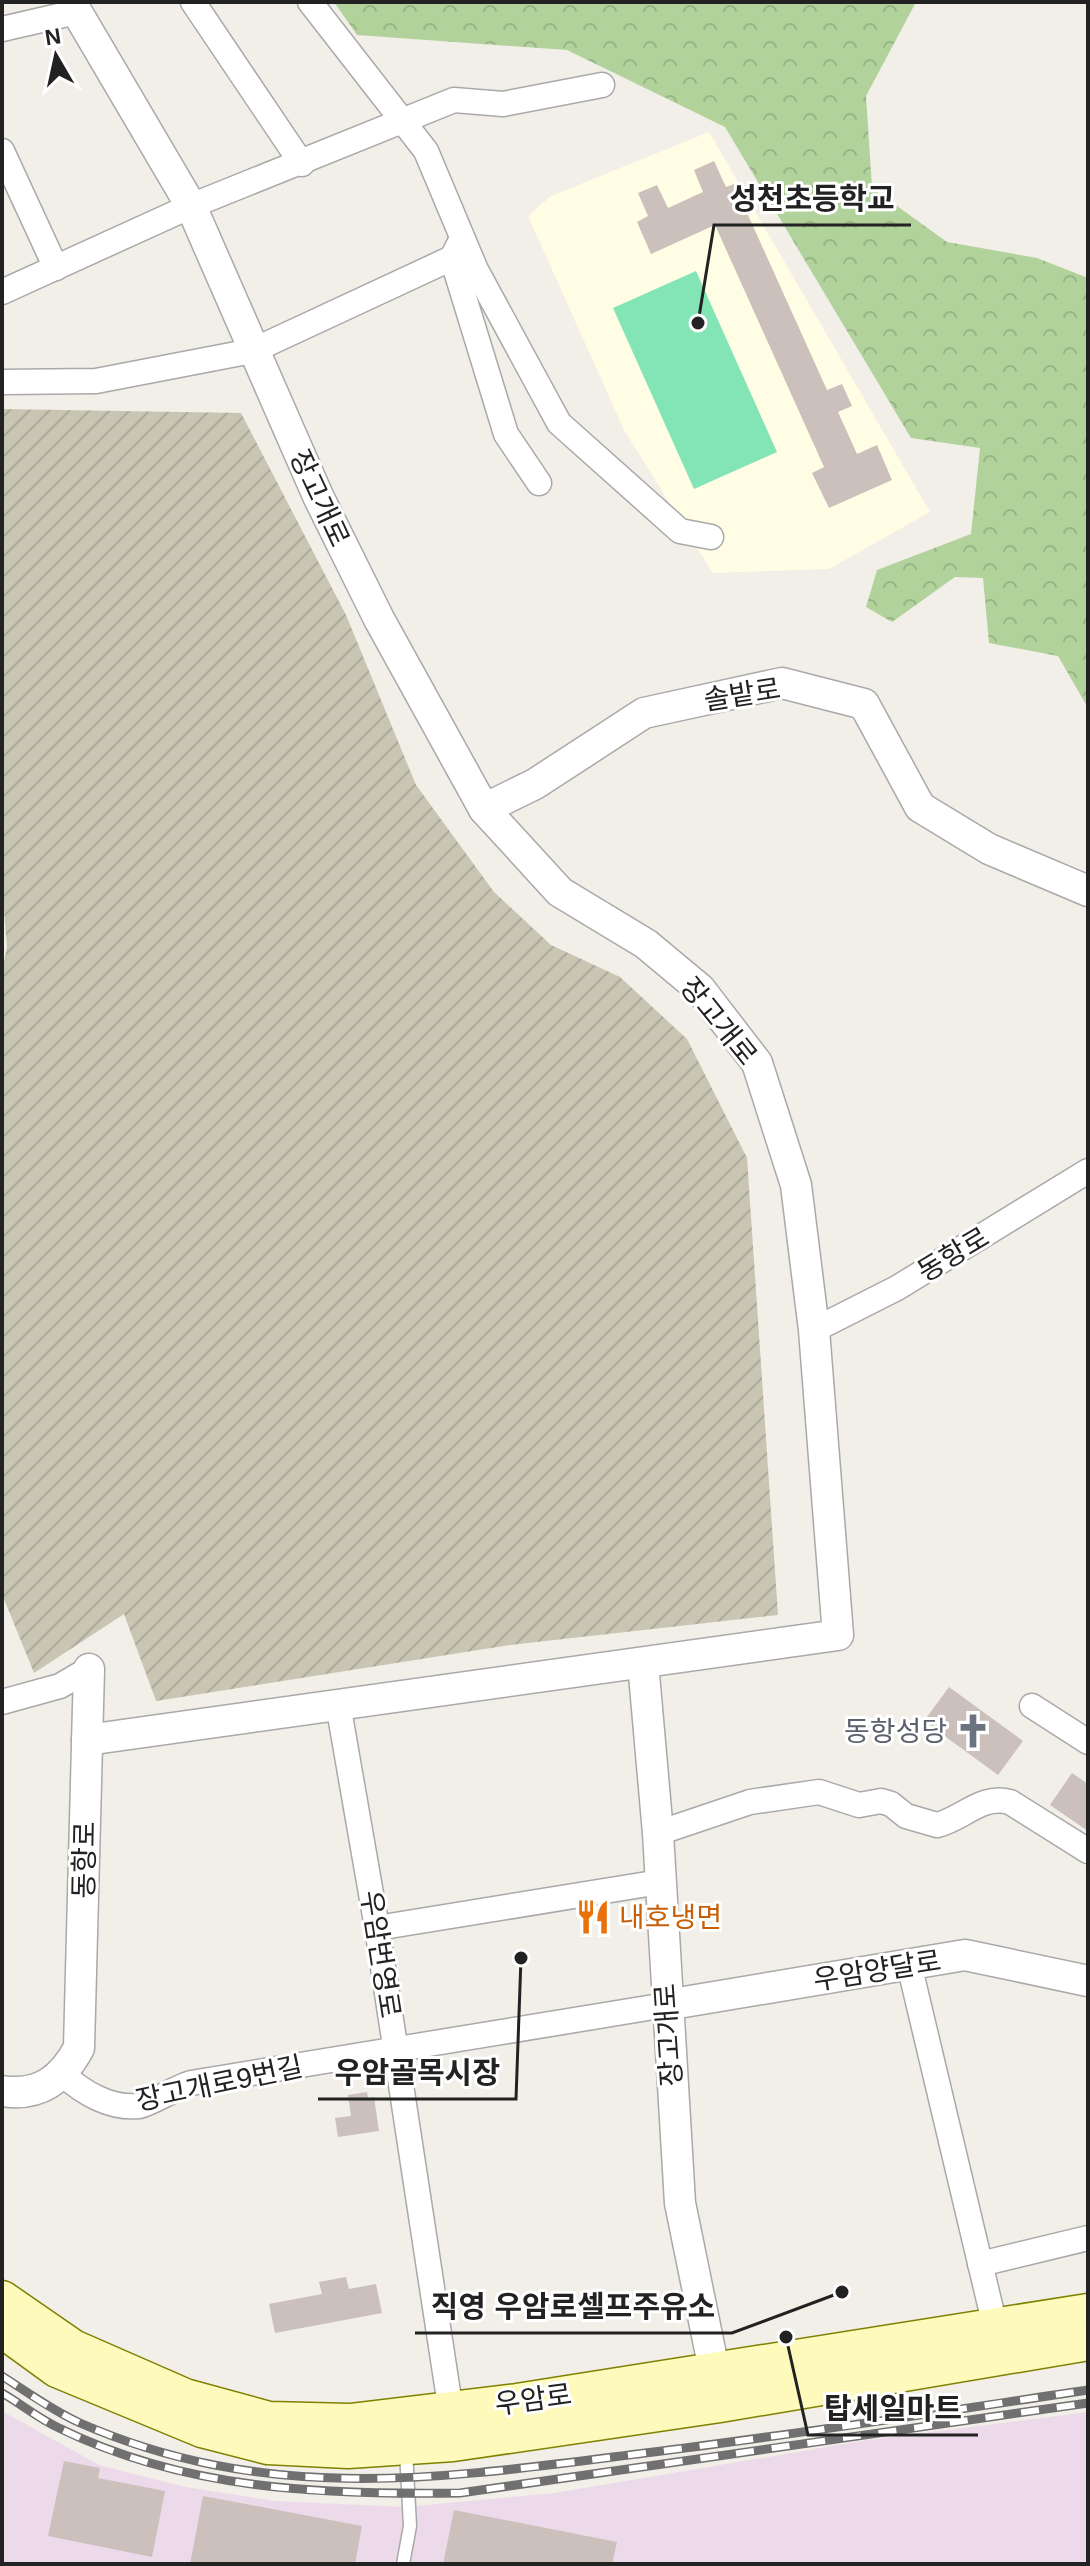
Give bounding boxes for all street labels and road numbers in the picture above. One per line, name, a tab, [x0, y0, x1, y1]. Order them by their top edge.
street label: 장고개로	[284, 445, 355, 551]
street label: 솔밭로	[701, 673, 783, 716]
street label: 장고개로	[674, 972, 763, 1071]
street label: 동항로	[912, 1221, 994, 1288]
street label: 동항로	[68, 1821, 101, 1899]
street label: 우암번영로	[355, 1888, 406, 2020]
street label: 우암양달로	[811, 1945, 943, 1996]
street label: 장고개로	[649, 1982, 688, 2087]
street label: 장고개로9번길	[133, 2051, 306, 2116]
street label: 우암로	[493, 2379, 573, 2420]

